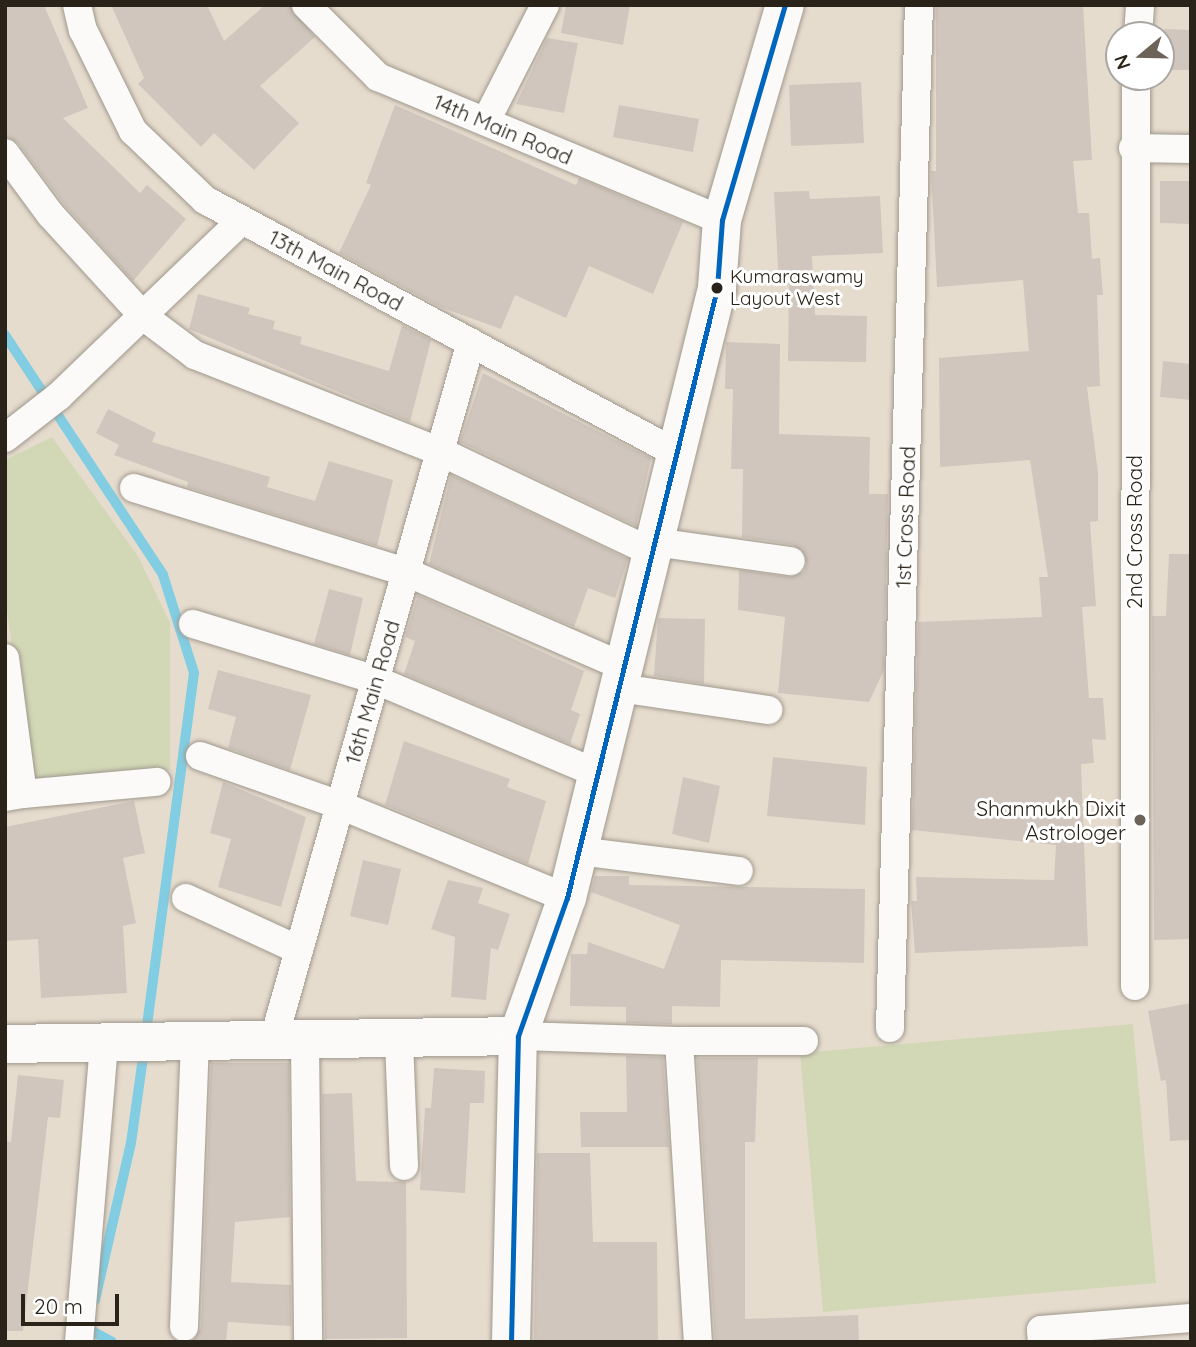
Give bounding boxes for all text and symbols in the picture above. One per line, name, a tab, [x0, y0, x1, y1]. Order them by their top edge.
north arrow	[1105, 21, 1175, 91]
text: N	[1108, 52, 1136, 73]
street label: 14th Main Road	[430, 89, 576, 169]
street label: 13th Main Road	[265, 224, 407, 316]
place label: Kumaraswamy Layout West	[730, 266, 864, 310]
marker: Kumaraswamy Layout West	[710, 281, 724, 295]
street label: 1st Cross Road	[890, 446, 920, 588]
street label: 2nd Cross Road	[1121, 455, 1147, 609]
street label: 16th Main Road	[339, 617, 405, 767]
place label: Shanmukh Dixit Astrologer	[976, 795, 1126, 845]
marker: Shanmukh Dixit Astrologer	[1132, 812, 1148, 828]
scale bar	[24, 1280, 122, 1324]
text: 20 m	[34, 1293, 83, 1319]

